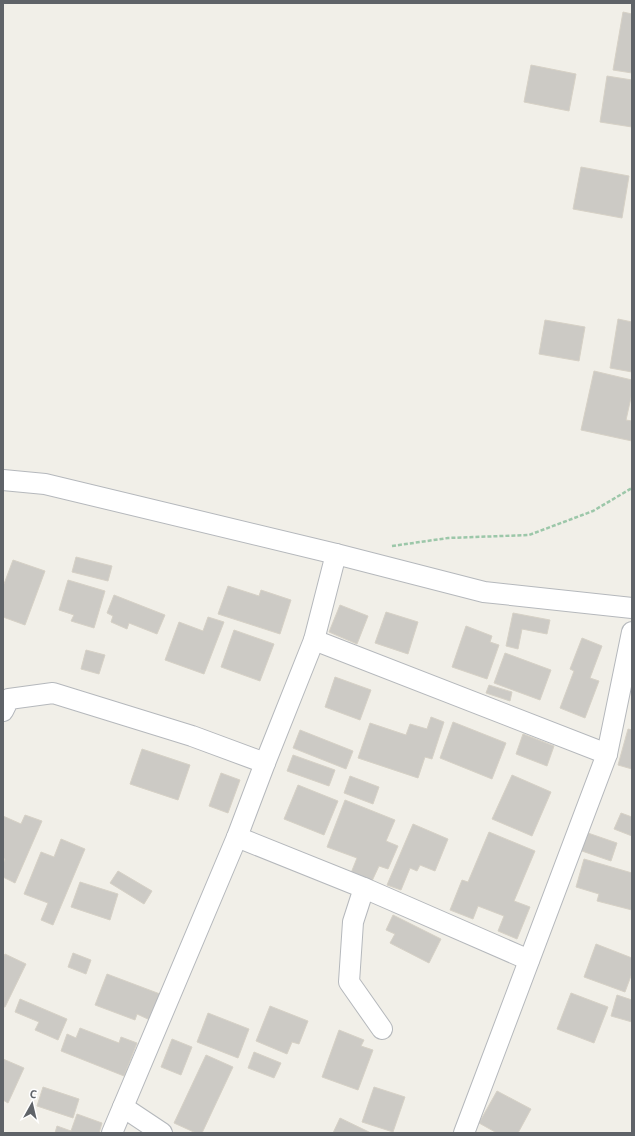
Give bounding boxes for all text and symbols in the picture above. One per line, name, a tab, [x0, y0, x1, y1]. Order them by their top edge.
north arrow	[12, 1084, 52, 1124]
text: С	[29, 1086, 38, 1102]

